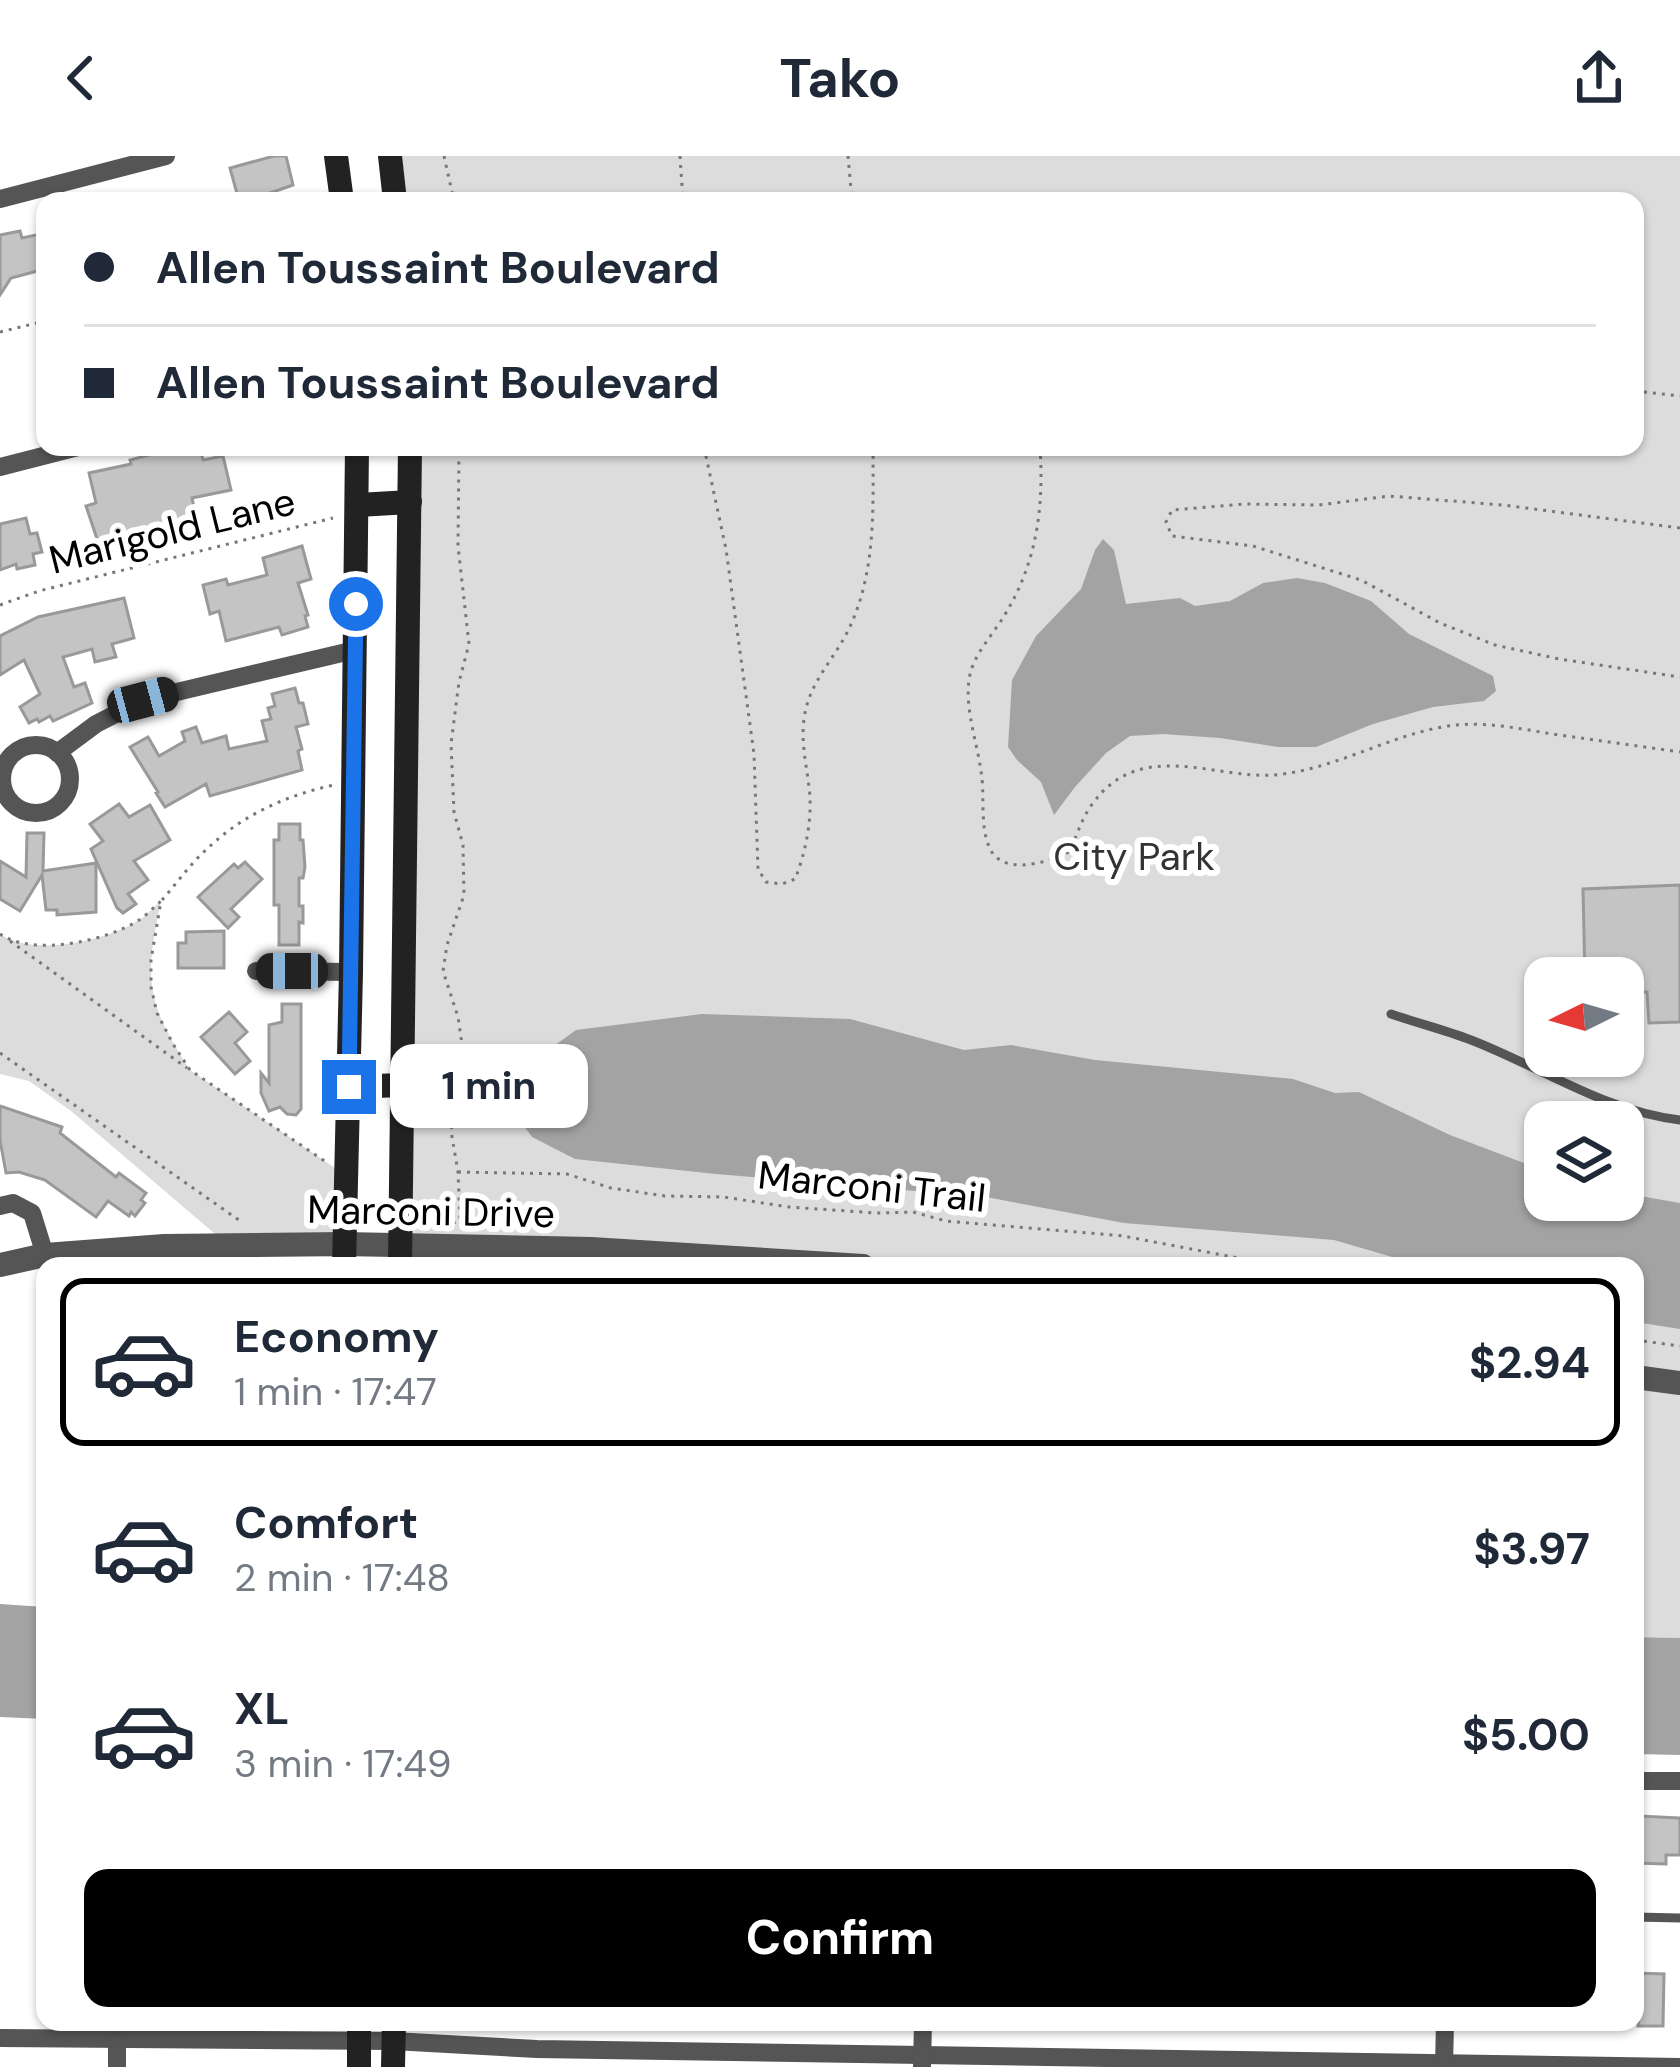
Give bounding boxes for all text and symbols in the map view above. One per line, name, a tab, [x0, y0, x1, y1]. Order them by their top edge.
text: Tako	[779, 43, 901, 114]
icon: back	[48, 45, 114, 111]
icon: share	[1566, 45, 1632, 111]
text: Allen Toussaint Boulevard	[156, 238, 720, 297]
text: Allen Toussaint Boulevard	[156, 353, 720, 412]
street label: Marigold Lane	[44, 475, 300, 586]
route start	[329, 577, 383, 631]
car	[104, 673, 182, 727]
park label: City Park	[1053, 831, 1215, 882]
car	[256, 953, 328, 989]
north arrow	[1524, 957, 1644, 1077]
map controls	[1524, 957, 1644, 1221]
callout: 1 min	[391, 1045, 589, 1129]
route end	[322, 1060, 376, 1114]
text: 1 min	[442, 1060, 536, 1111]
button: layers	[1524, 1101, 1644, 1221]
street label: Marconi Trail	[756, 1149, 988, 1224]
street label: Marconi Drive	[307, 1184, 555, 1239]
text: Economy	[234, 1307, 439, 1366]
icon: car	[90, 1308, 198, 1416]
text: $2.94	[1469, 1333, 1590, 1392]
text: 1 min · 17:47	[234, 1366, 437, 1417]
text: Comfort	[234, 1493, 418, 1552]
icon: car	[90, 1494, 198, 1602]
text: $3.97	[1473, 1519, 1590, 1578]
text: 2 min · 17:48	[234, 1552, 450, 1603]
text: XL	[234, 1679, 289, 1738]
icon: car	[90, 1680, 198, 1788]
text: $5.00	[1462, 1705, 1590, 1764]
text: 3 min · 17:49	[234, 1738, 451, 1789]
button: Confirm	[84, 1869, 1596, 2007]

